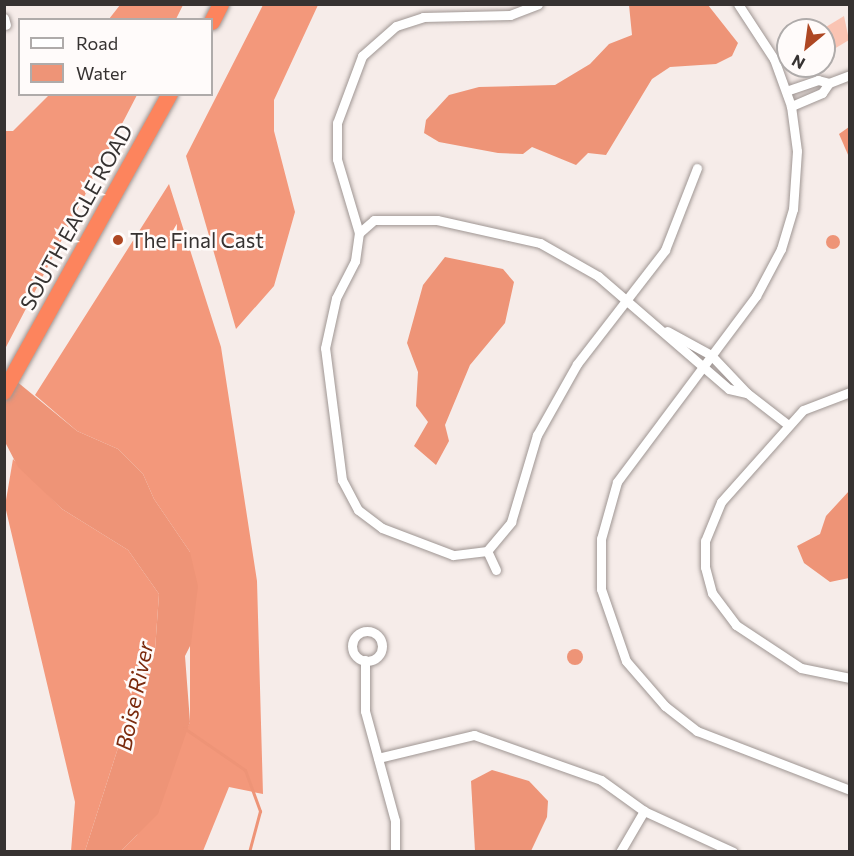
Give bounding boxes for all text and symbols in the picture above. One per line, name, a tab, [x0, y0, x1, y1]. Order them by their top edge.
legend	[18, 18, 213, 96]
north arrow	[776, 18, 836, 78]
text: Road	[76, 32, 118, 54]
text: N	[788, 51, 808, 74]
text: Water	[76, 62, 127, 84]
street label: SOUTH EAGLE ROAD	[14, 120, 138, 314]
place label: The Final Cast	[130, 227, 264, 253]
marker: The Final Cast	[111, 233, 125, 247]
water label: Boise River	[110, 639, 158, 753]

